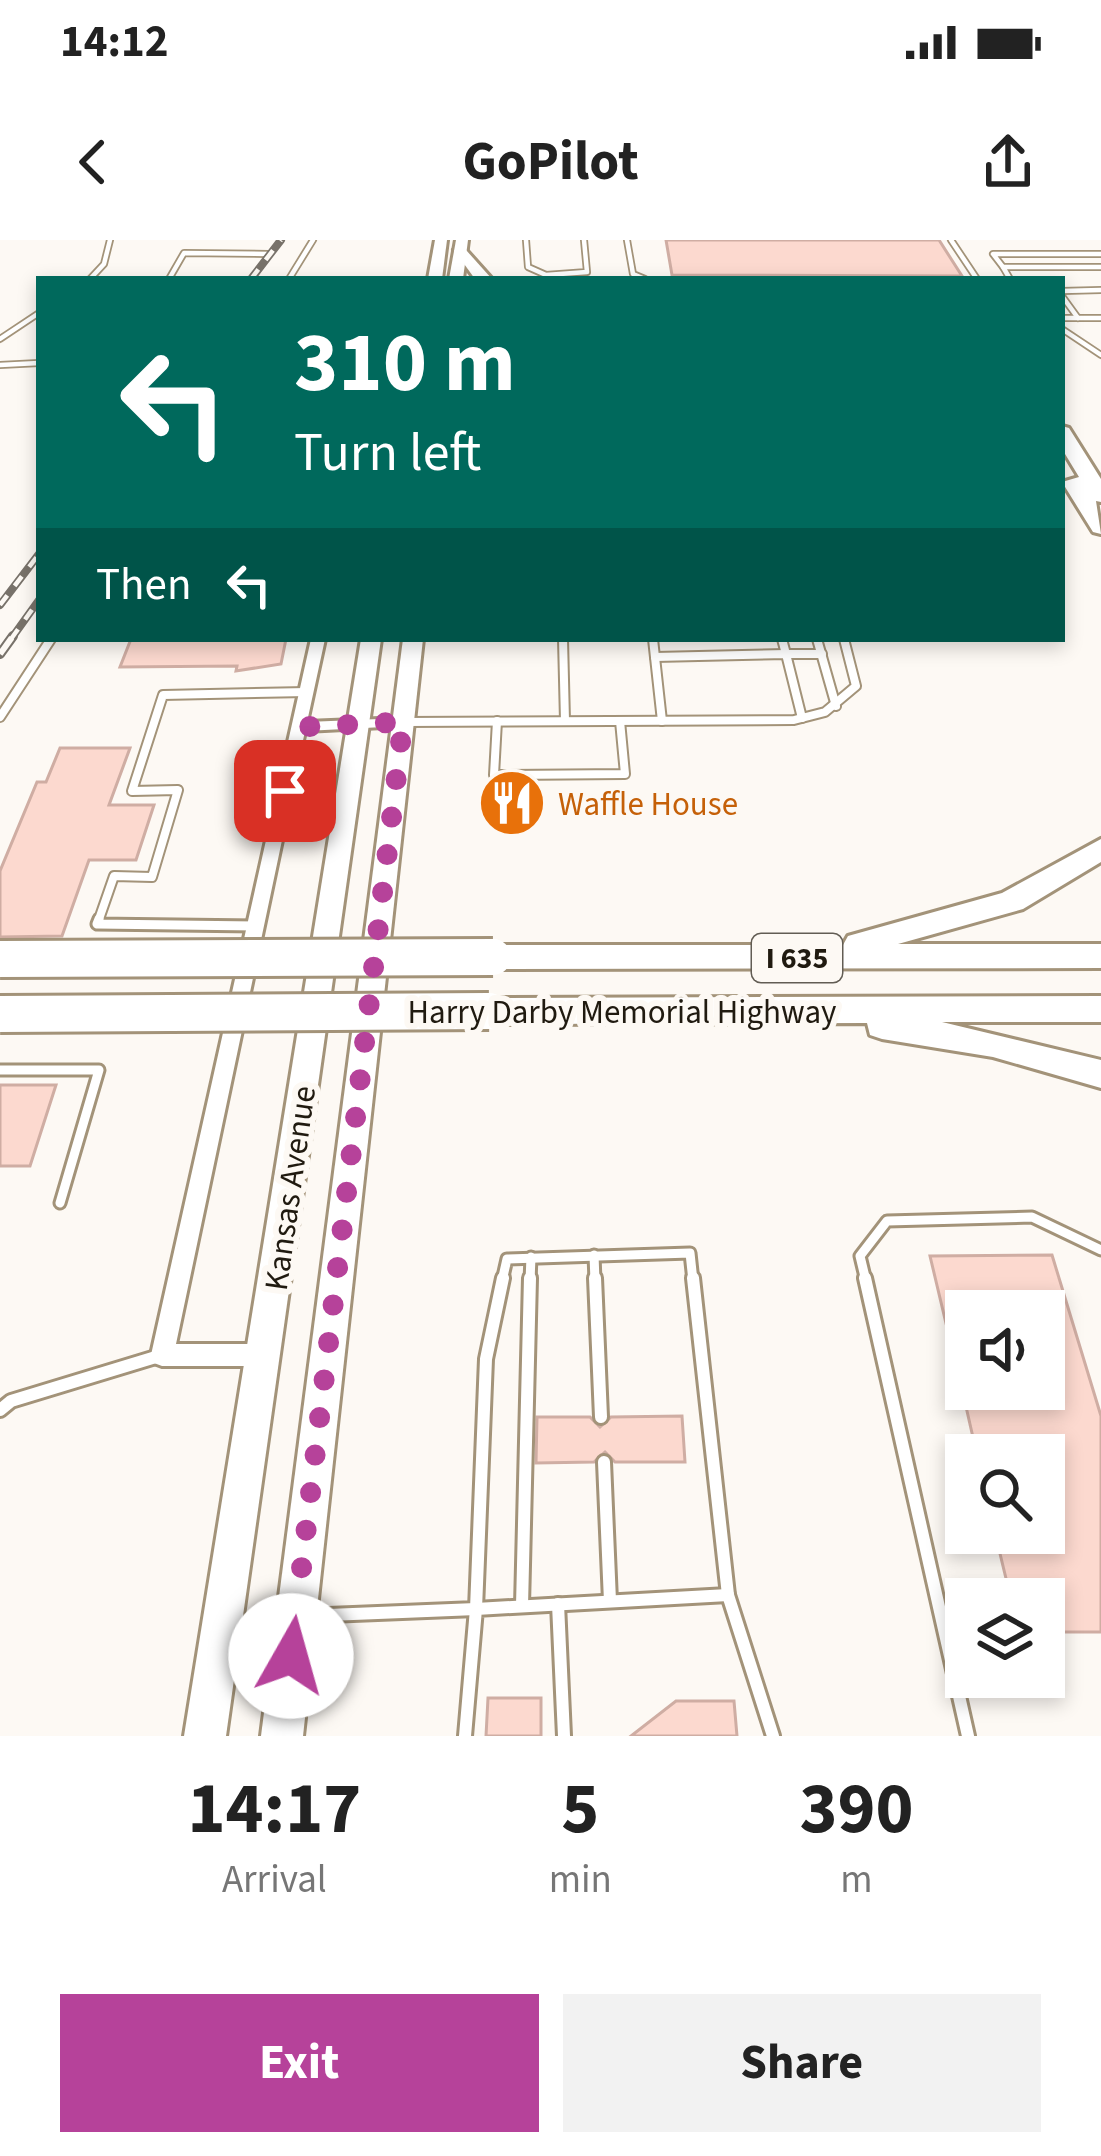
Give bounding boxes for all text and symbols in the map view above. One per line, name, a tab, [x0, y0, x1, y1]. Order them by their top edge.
text: 14:12	[60, 10, 169, 74]
text: GoPilot	[462, 124, 639, 201]
icon: back	[60, 129, 126, 195]
icon: share	[975, 129, 1041, 195]
text: 310 m	[294, 304, 516, 424]
icon: left	[96, 324, 252, 480]
text: Turn left	[294, 415, 481, 492]
icon: left	[216, 552, 282, 618]
text: Then	[96, 553, 192, 617]
pin	[234, 740, 336, 842]
icon: arrive	[252, 758, 318, 824]
restaurant icon: Waffle House	[477, 768, 547, 838]
place label: Waffle House	[558, 781, 738, 828]
road number: I 635	[752, 934, 842, 982]
street label: Harry Darby Memorial Highway	[408, 989, 837, 1036]
street label: Kansas Avenue	[253, 1083, 328, 1294]
map controls	[945, 1290, 1065, 1698]
button: sound	[945, 1290, 1065, 1410]
button: search	[945, 1434, 1065, 1554]
button: layers	[945, 1578, 1065, 1698]
position arrow	[228, 1593, 354, 1719]
text: 14:17	[188, 1758, 361, 1861]
text: 5	[561, 1758, 599, 1861]
text: 390	[799, 1758, 914, 1861]
text: Arrival	[222, 1852, 327, 1908]
text: min	[549, 1852, 612, 1908]
text: m	[840, 1852, 873, 1908]
button: Exit	[60, 1994, 539, 2132]
button: Share	[563, 1994, 1041, 2132]

